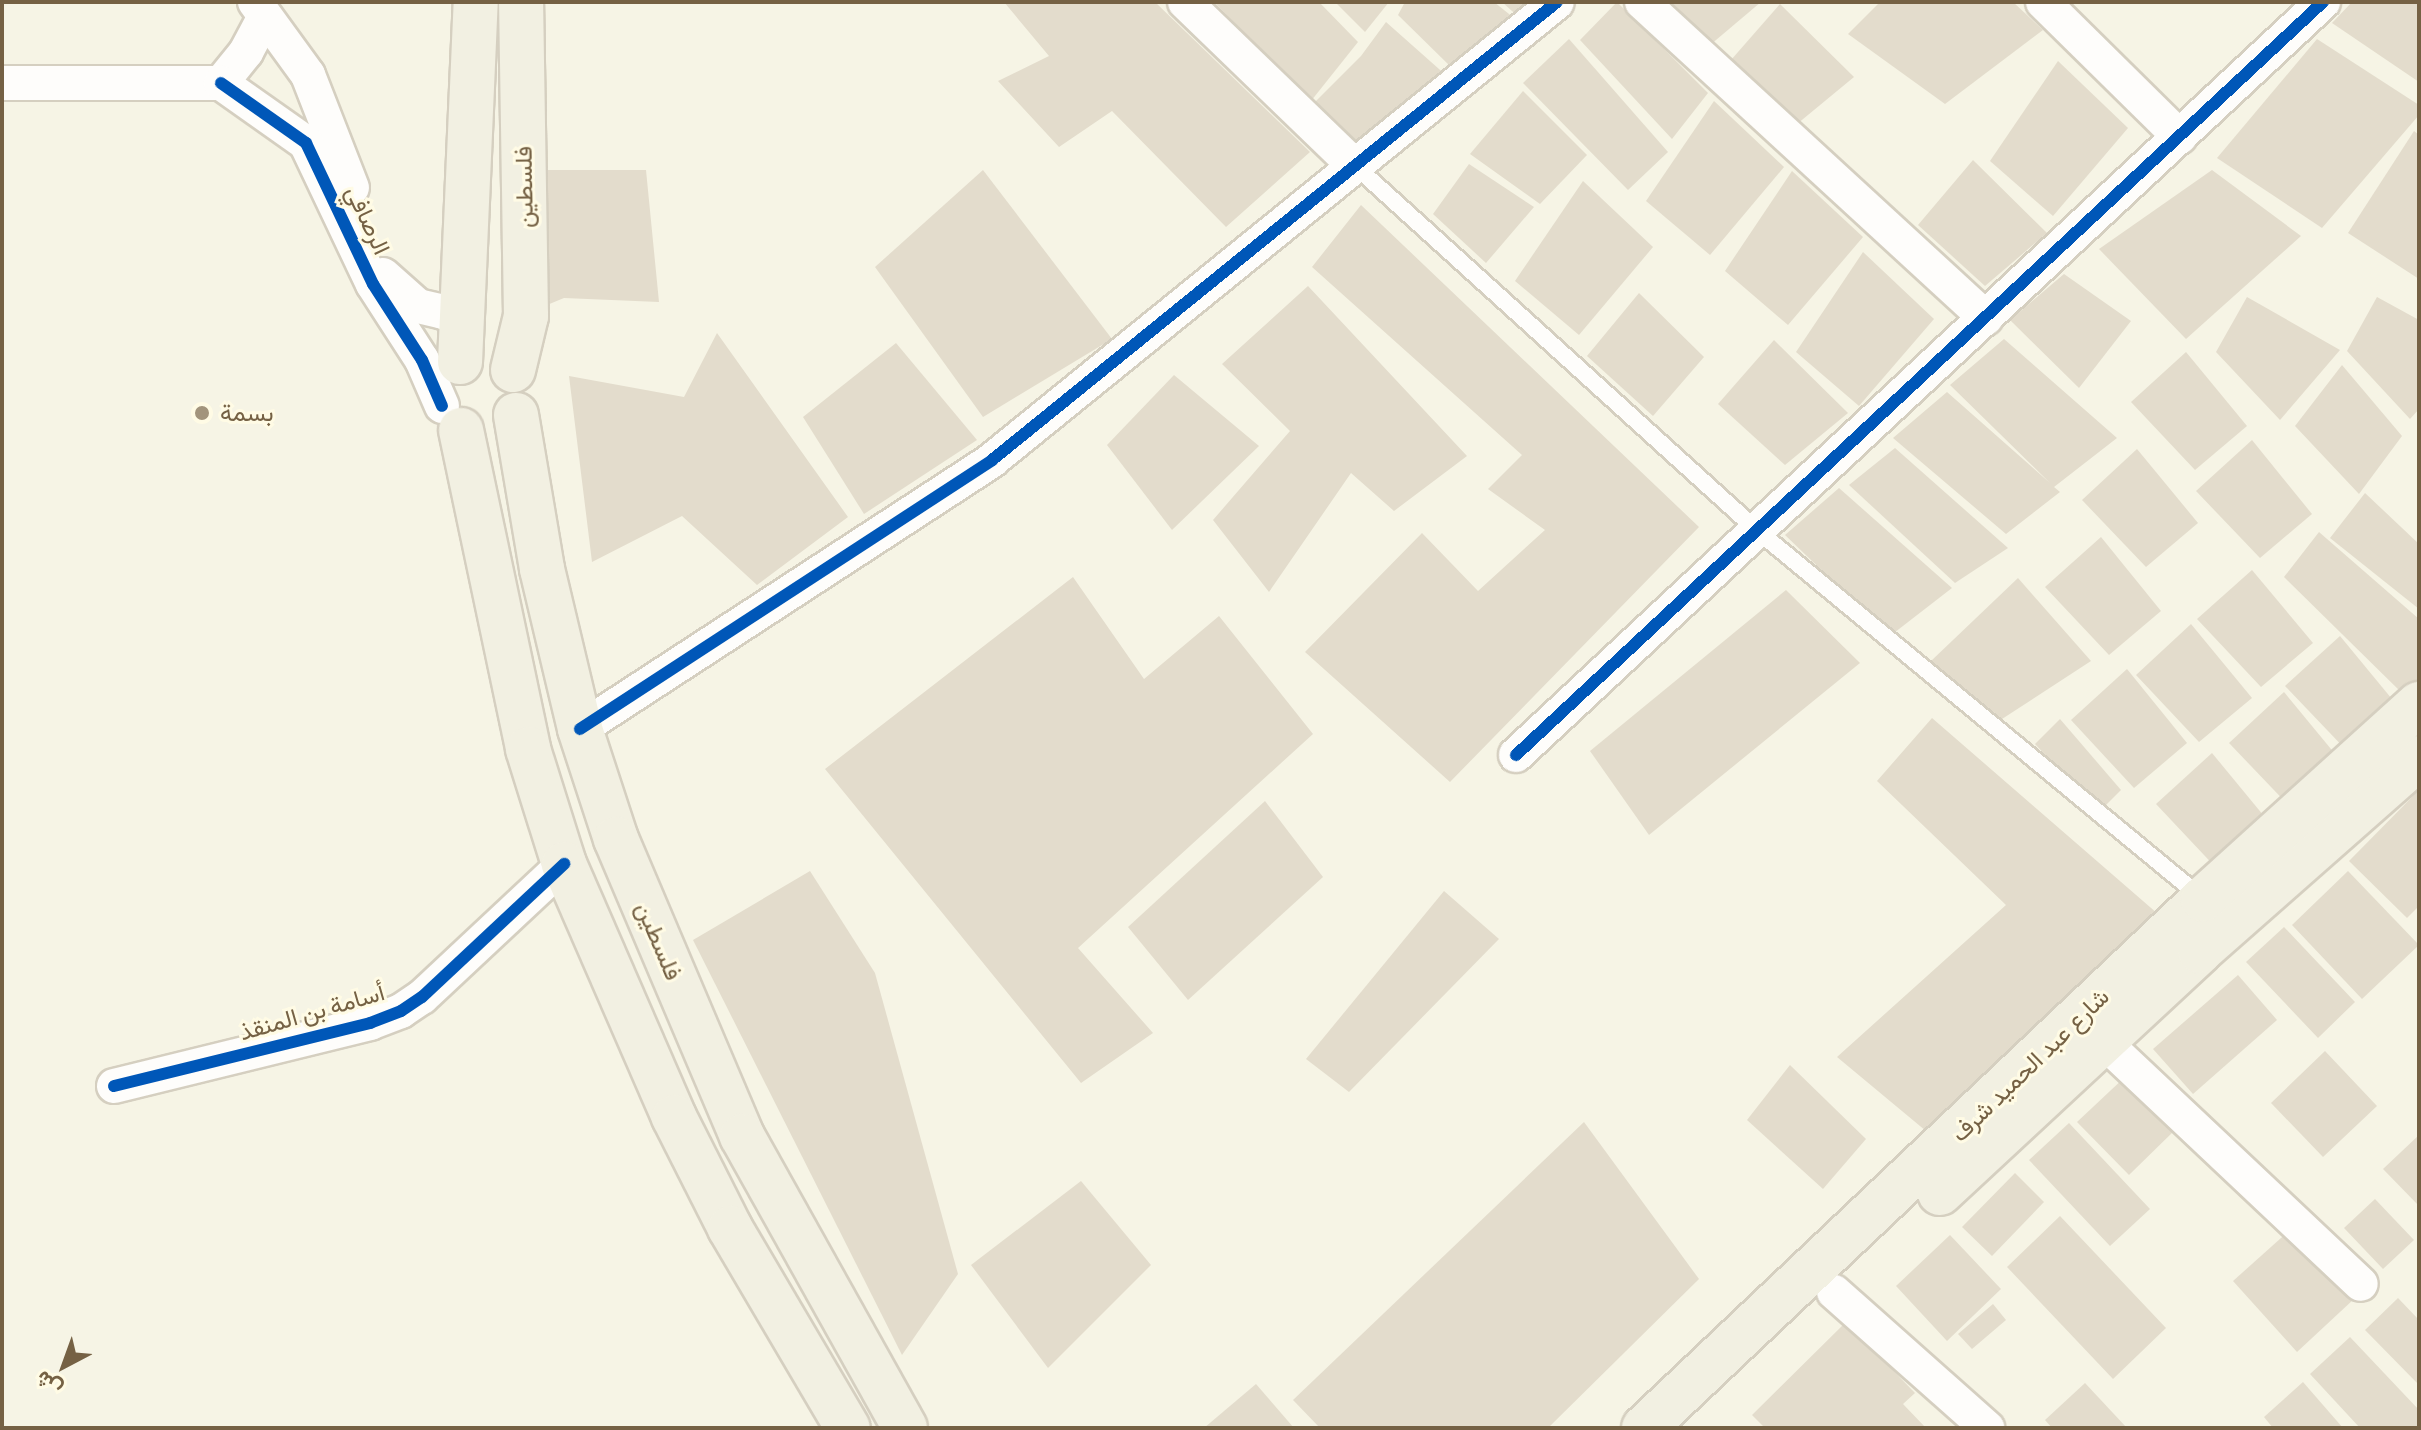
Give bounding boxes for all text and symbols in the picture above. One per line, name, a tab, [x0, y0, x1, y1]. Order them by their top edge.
street label: فلسطين	[509, 146, 539, 228]
street label: الرصافي	[340, 181, 396, 259]
place label: بسمة	[220, 399, 274, 427]
marker: بسمة	[191, 402, 213, 424]
street label: فلسطين	[630, 898, 688, 984]
street label: أسامة بن المنقذ	[236, 978, 388, 1046]
street label: شارع عبد الحميد شرف	[1945, 982, 2115, 1148]
north arrow	[24, 1326, 104, 1406]
text: ش	[29, 1365, 67, 1403]

